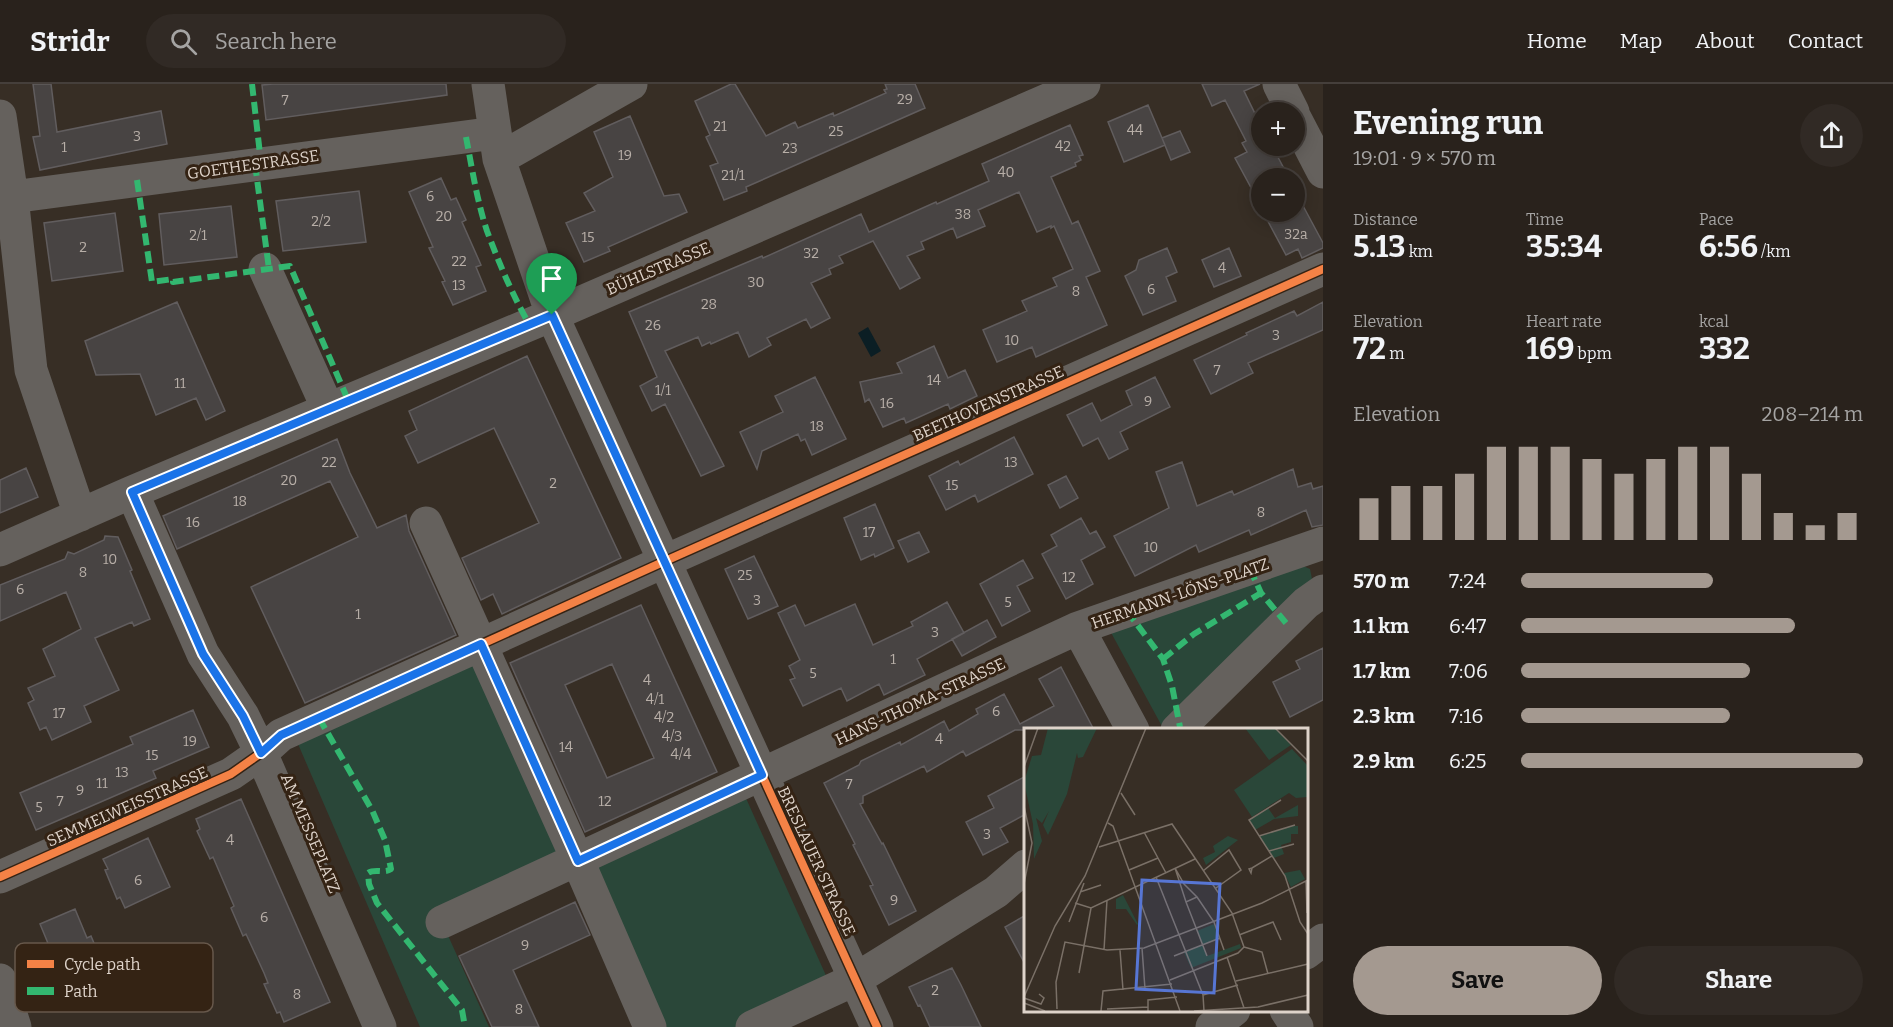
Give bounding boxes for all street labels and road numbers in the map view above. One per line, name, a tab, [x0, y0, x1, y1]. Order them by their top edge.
street label: GOETHESTRASSE	[186, 146, 320, 183]
street label: BÜHLSTRASSE	[603, 238, 713, 299]
street label: BEETHOVENSTRASSE	[910, 362, 1067, 445]
street label: HERMANN-LÖNS-PLATZ	[1089, 554, 1272, 633]
street label: HANS-THOMA-STRASSE	[832, 654, 1008, 749]
street label: SEMMELWEISSTRASSE	[44, 762, 211, 851]
street label: AM MESSEPLATZ	[277, 771, 344, 896]
street label: BRESLAUER STRASSE	[774, 784, 859, 939]

